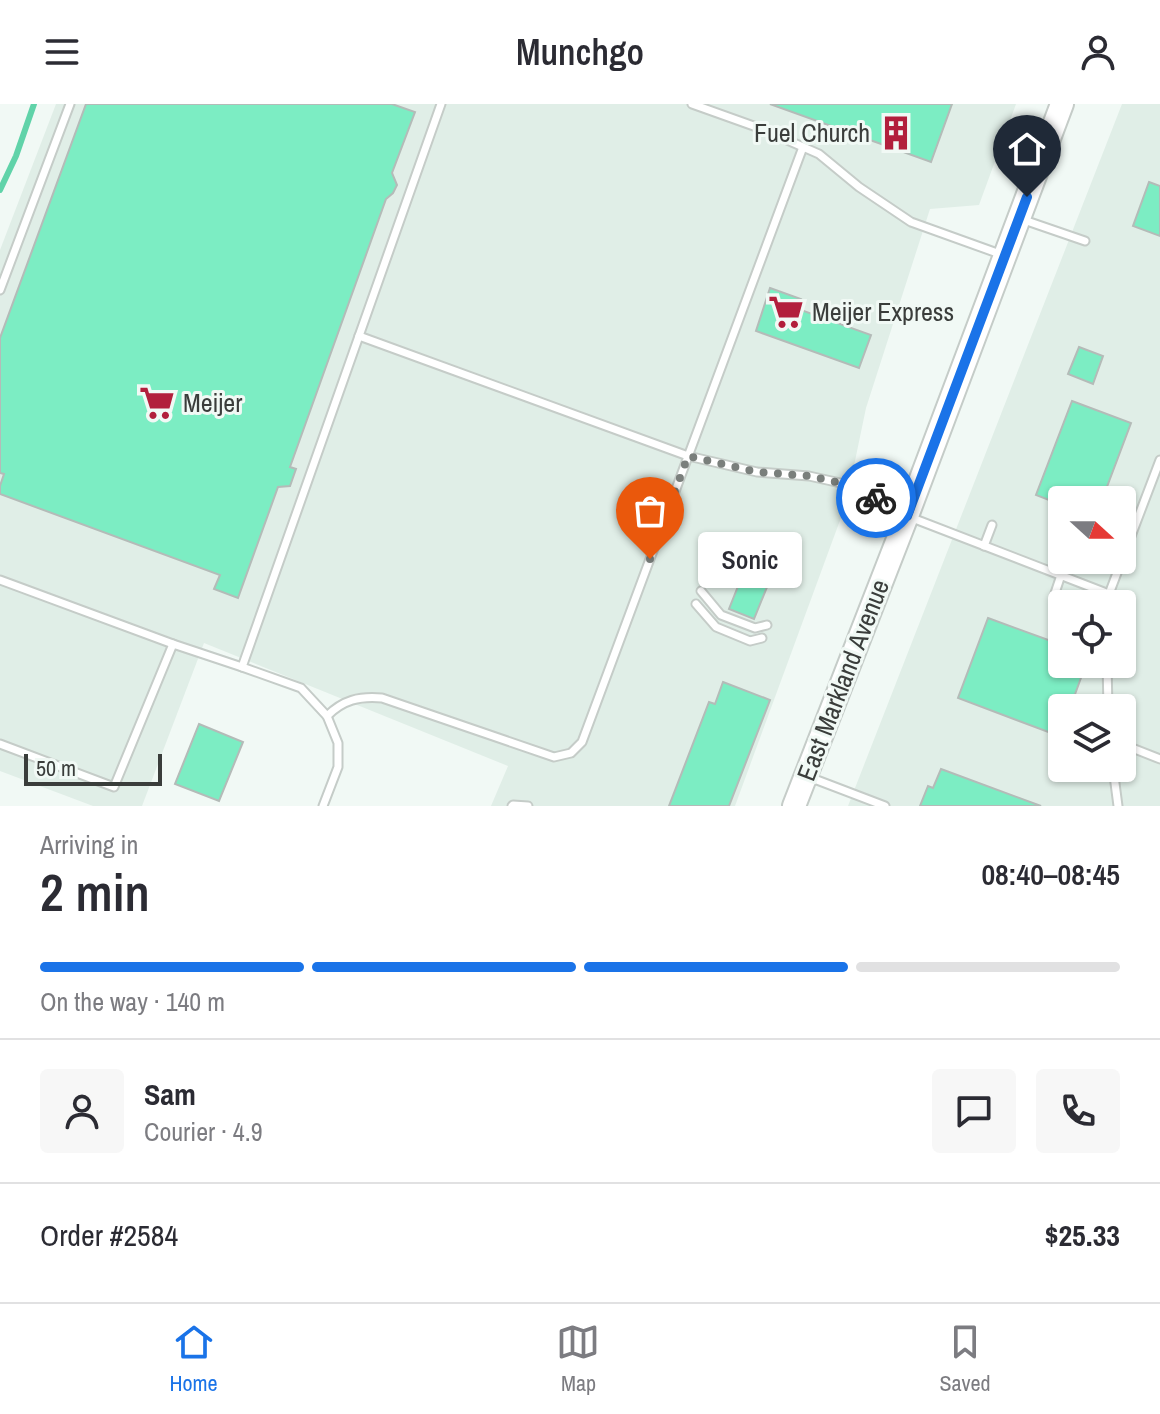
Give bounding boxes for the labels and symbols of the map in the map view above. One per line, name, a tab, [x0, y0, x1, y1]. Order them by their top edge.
building icon: Fuel Church	[877, 114, 915, 152]
place label: Fuel Church	[754, 115, 870, 150]
pin	[993, 115, 1061, 197]
supermarket icon: Meijer Express	[767, 293, 805, 331]
place label: Meijer Express	[812, 294, 954, 329]
supermarket icon: Meijer	[138, 384, 176, 422]
place label: Meijer	[183, 385, 242, 420]
courier	[836, 458, 916, 538]
pin	[616, 477, 684, 559]
north arrow	[1048, 486, 1136, 574]
callout: Sonic	[698, 531, 802, 587]
street label: East Markland Avenue	[788, 574, 897, 786]
scale bar	[24, 750, 162, 786]

